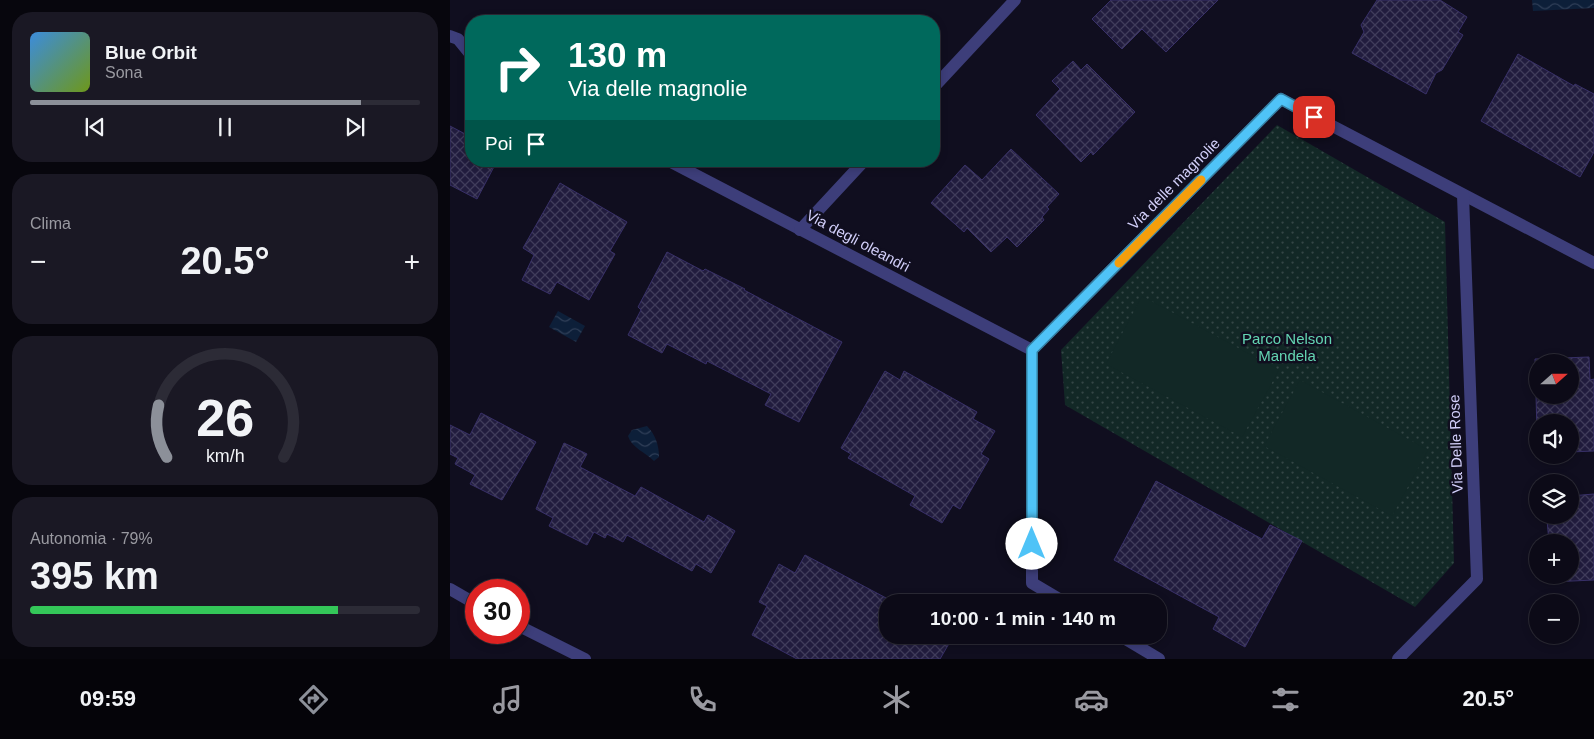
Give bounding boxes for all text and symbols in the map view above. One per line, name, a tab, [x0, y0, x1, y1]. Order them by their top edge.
icon: right	[485, 35, 550, 100]
text: 130 m	[568, 35, 667, 74]
text: Blue Orbit	[105, 42, 197, 63]
text: Sona	[105, 64, 142, 81]
text: Via delle magnolie	[568, 76, 747, 101]
pin	[1293, 96, 1335, 138]
icon: arrive	[1300, 103, 1328, 131]
icon: previous	[81, 113, 109, 141]
icon: pause	[211, 113, 239, 141]
icon: next	[341, 113, 369, 141]
icon: arrive	[522, 130, 550, 158]
text: Poi	[485, 133, 512, 154]
street label: Via delle magnolie	[1124, 134, 1223, 233]
street label: Via degli oleandri	[804, 206, 913, 275]
text: Clima	[30, 215, 71, 232]
text: 20.5°	[180, 240, 270, 282]
text: −	[30, 246, 46, 277]
text: +	[404, 246, 420, 277]
park label: Parco Nelson Mandela	[1242, 330, 1332, 364]
north arrow	[1529, 354, 1579, 404]
map controls	[1529, 354, 1579, 644]
text: 26	[196, 389, 254, 447]
street label: Via Delle Rose	[1445, 394, 1466, 494]
button: sound	[1529, 414, 1579, 464]
text: km/h	[206, 446, 244, 466]
button: layers	[1529, 474, 1579, 524]
position arrow	[1005, 517, 1057, 569]
text: Autonomia · 79%	[30, 530, 153, 547]
button: +	[1529, 534, 1579, 584]
text: 395 km	[30, 555, 159, 597]
speed limit sign: 30	[465, 579, 530, 644]
button: −	[1529, 594, 1579, 644]
text: 10:00 · 1 min · 140 m	[930, 608, 1116, 629]
icon: directions	[296, 682, 331, 717]
icon: music	[490, 682, 525, 717]
icon: phone	[685, 682, 720, 717]
icon: climate	[879, 682, 914, 717]
icon: car	[1074, 682, 1109, 717]
icon: filters	[1268, 682, 1303, 717]
text: 09:59	[80, 686, 136, 711]
text: 20.5°	[1463, 686, 1514, 711]

